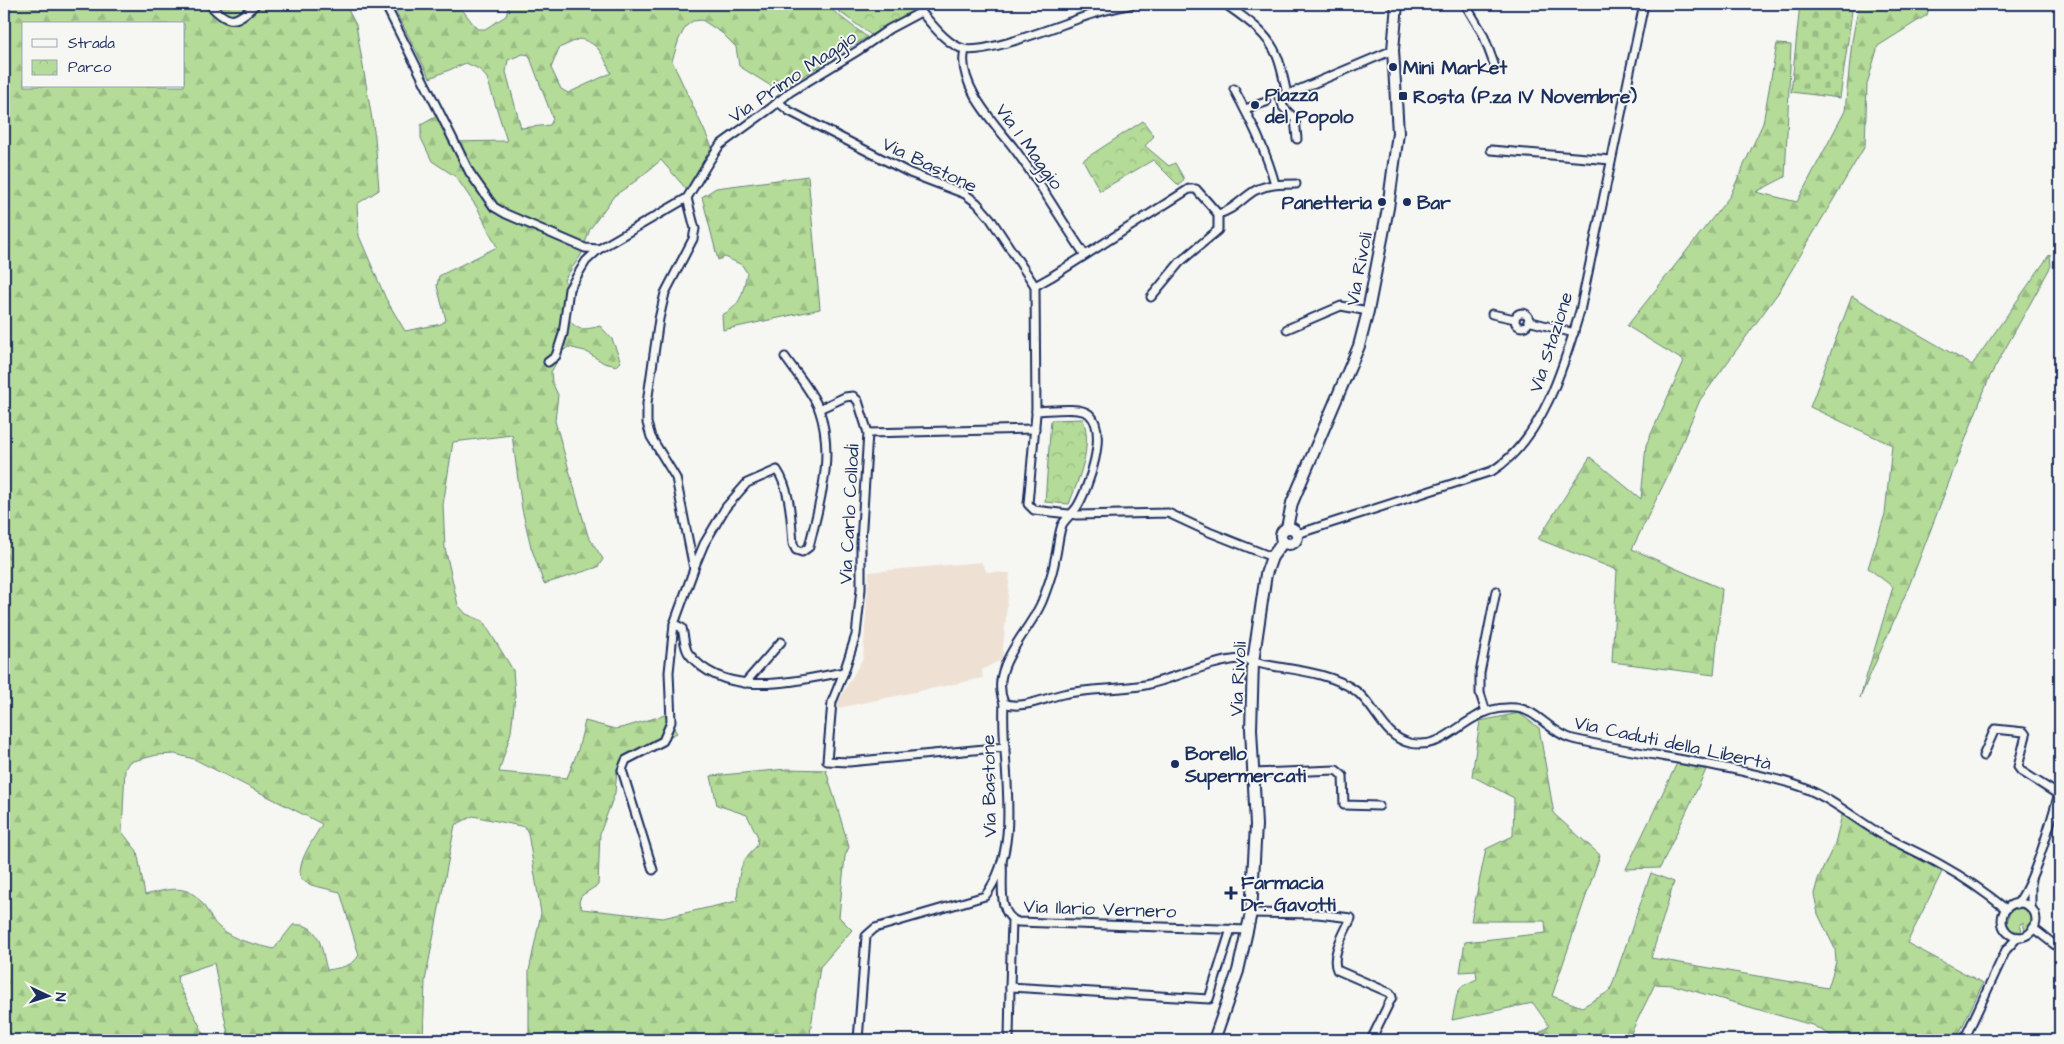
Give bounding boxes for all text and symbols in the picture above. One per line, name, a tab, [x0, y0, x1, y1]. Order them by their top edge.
legend	[22, 22, 185, 88]
street label: Via Primo Maggio	[723, 24, 863, 131]
text: Strada	[68, 33, 115, 54]
place label: Mini Market	[1403, 55, 1507, 82]
text: Parco	[68, 57, 112, 78]
marker: Mini Market	[1387, 61, 1399, 73]
place label: Piazza del Popolo	[1264, 82, 1354, 131]
place label: Rosta (P.za IV Novembre)	[1413, 84, 1637, 111]
marker: Rosta (P.za IV Novembre)	[1397, 90, 1409, 102]
street label: Via 1 Maggio	[987, 98, 1069, 196]
marker: Piazza del Popolo	[1249, 99, 1261, 111]
street label: Via Bastone	[877, 131, 982, 200]
place label: Panetteria	[1282, 190, 1372, 217]
place label: Bar	[1417, 190, 1451, 217]
marker: Panetteria	[1376, 196, 1388, 208]
marker: Bar	[1401, 196, 1413, 208]
street label: Via Rivoli	[1339, 230, 1380, 309]
street label: Via Stazione	[1522, 289, 1580, 396]
street label: Via Carlo Collodi	[832, 443, 867, 585]
street label: Via Rivoli	[1223, 641, 1254, 717]
street label: Via Caduti della Libertà	[1572, 709, 1774, 778]
street label: Via Bastone	[975, 734, 1004, 838]
place label: Borello Supermercati	[1184, 741, 1306, 790]
marker: Borello Supermercati	[1169, 758, 1181, 770]
place label: Farmacia Dr. Gavotti	[1241, 870, 1336, 919]
marker: Farmacia Dr. Gavotti	[1225, 887, 1237, 899]
street label: Via Ilario Vernero	[1023, 893, 1177, 926]
north arrow	[22, 972, 72, 1022]
text: N	[50, 992, 70, 1002]

